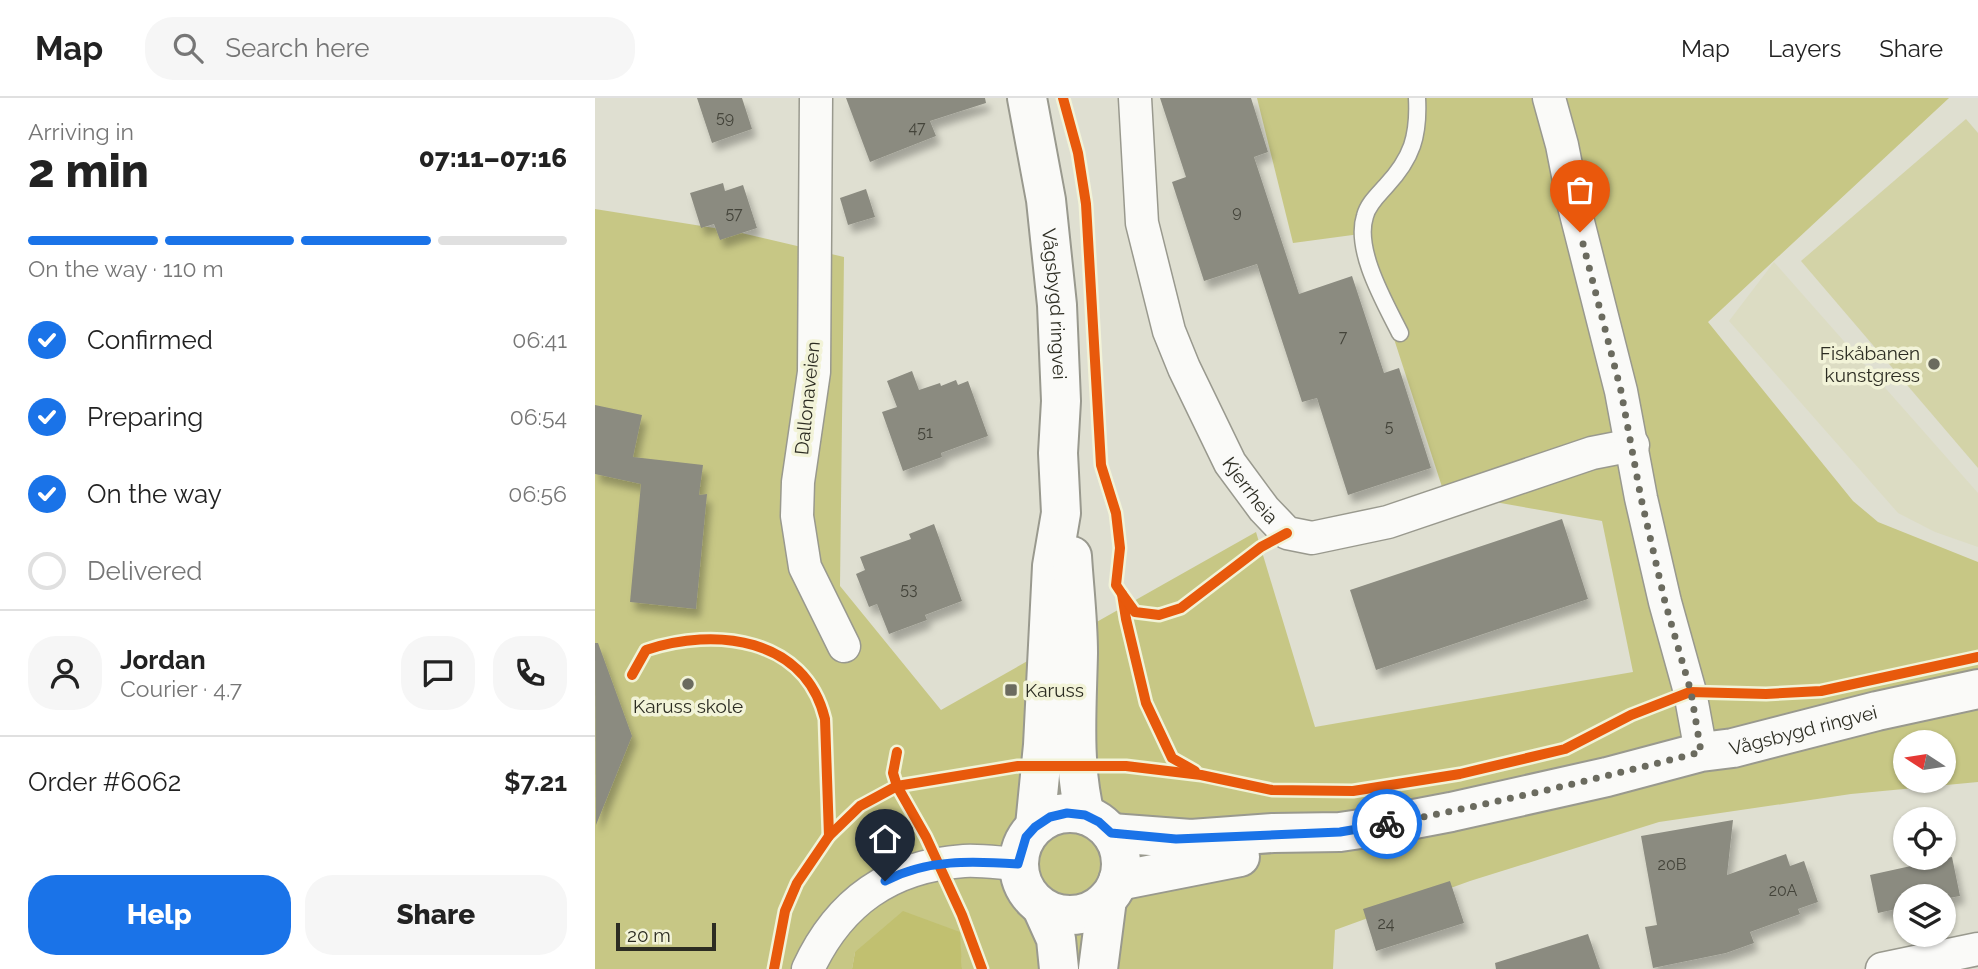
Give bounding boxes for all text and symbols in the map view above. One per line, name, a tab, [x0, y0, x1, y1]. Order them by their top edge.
search box	[145, 17, 635, 80]
text: Map	[35, 29, 103, 68]
icon: search	[169, 29, 207, 67]
text: Search here	[225, 33, 370, 63]
text: Map	[1681, 34, 1730, 63]
text: Layers	[1768, 34, 1841, 63]
text: Share	[1879, 34, 1943, 63]
house number: 59	[716, 108, 734, 127]
text: Arriving in	[28, 118, 134, 145]
house number: 47	[908, 118, 926, 137]
text: 07:11–07:16	[419, 143, 567, 173]
text: 2 min	[28, 144, 149, 198]
pin	[1550, 160, 1610, 232]
icon: bag	[1561, 171, 1599, 209]
house number: 9	[1232, 202, 1242, 221]
house number: 57	[725, 204, 743, 223]
street label: Vågsbygd ringvei	[1038, 227, 1071, 380]
text: On the way · 110 m	[28, 255, 224, 282]
icon: check	[28, 321, 66, 359]
text: Confirmed	[87, 325, 213, 355]
text: 06:41	[512, 326, 567, 353]
house number: 7	[1339, 327, 1348, 346]
street label: Dallonaveien	[790, 340, 824, 456]
place label: Fiskåbanen kunstgress	[1820, 342, 1920, 386]
marker: Fiskåbanen kunstgress	[1926, 356, 1942, 372]
icon: check	[28, 398, 66, 436]
text: Preparing	[87, 402, 203, 432]
text: 06:54	[510, 403, 567, 430]
house number: 5	[1385, 417, 1394, 436]
house number: 51	[917, 423, 933, 442]
street label: Kjerrheia	[1218, 453, 1283, 528]
icon: check	[28, 475, 66, 513]
text: On the way	[87, 479, 222, 509]
text: 06:56	[508, 480, 567, 507]
text: Delivered	[87, 556, 202, 586]
house number: 53	[900, 580, 918, 599]
button: person	[28, 636, 102, 710]
button: chat	[401, 636, 475, 710]
button: phone	[493, 636, 567, 710]
text: Jordan	[120, 645, 206, 675]
text: Courier · 4.7	[120, 675, 242, 702]
marker: Karuss skole	[680, 676, 696, 692]
place label: Karuss	[1025, 679, 1084, 701]
marker: Karuss	[1003, 682, 1019, 698]
place label: Karuss skole	[633, 695, 743, 717]
street label: Vågsbygd ringvei	[1727, 700, 1879, 760]
north arrow	[1893, 730, 1957, 793]
map controls	[1893, 730, 1956, 947]
text: Order #6062	[28, 767, 181, 797]
text: $7.21	[504, 767, 567, 797]
courier	[1352, 789, 1422, 859]
icon: bike	[1368, 805, 1406, 843]
button: locate	[1893, 807, 1956, 870]
pin	[855, 809, 915, 881]
icon: home	[866, 820, 904, 858]
house number: 20B	[1658, 855, 1686, 874]
button: Help	[28, 875, 291, 955]
button: Share	[305, 875, 567, 955]
house number: 20A	[1769, 881, 1798, 900]
button: layers	[1893, 884, 1956, 947]
house number: 24	[1377, 914, 1395, 933]
scale bar	[616, 920, 716, 952]
text: 20 m	[627, 924, 671, 946]

